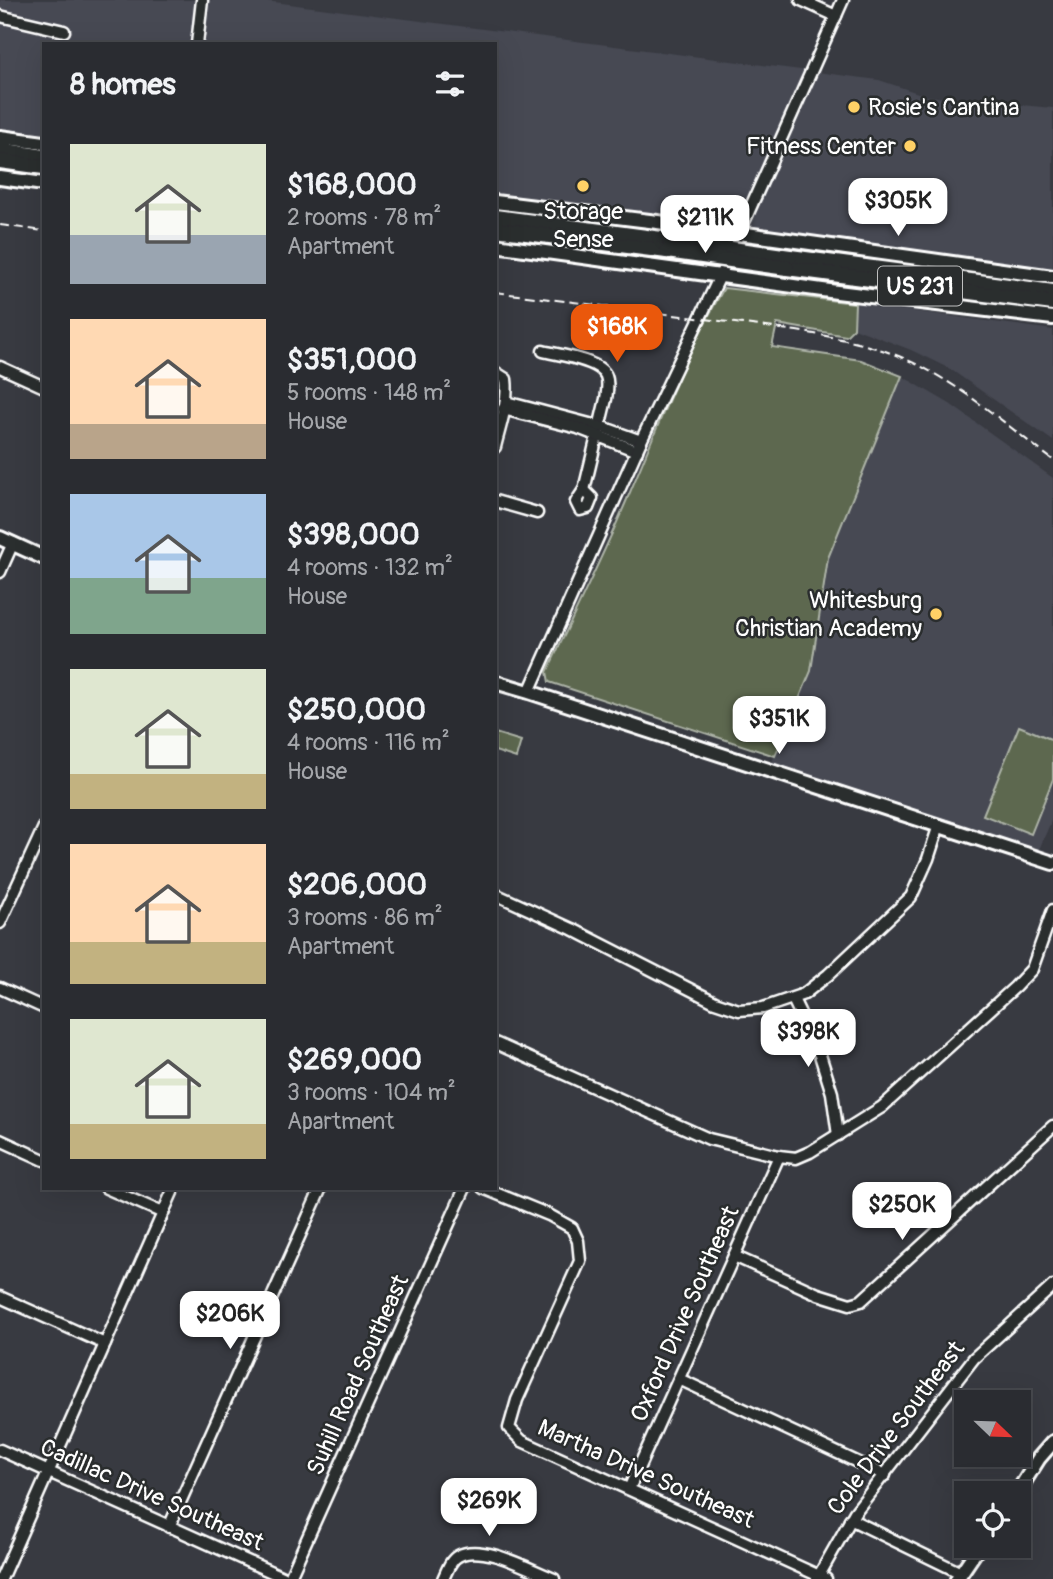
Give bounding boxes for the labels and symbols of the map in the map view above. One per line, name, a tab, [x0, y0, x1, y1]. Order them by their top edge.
place label: Rosie's Cantina	[868, 93, 1019, 122]
marker: Rosie's Cantina	[846, 99, 862, 115]
place label: Fitness Center	[746, 132, 896, 161]
marker: Fitness Center	[902, 138, 918, 154]
marker: Storage Sense	[575, 178, 591, 194]
pin: $305K	[849, 178, 947, 238]
pin: $211K	[656, 196, 754, 255]
place label: Storage Sense	[543, 197, 623, 254]
road number: US 231	[878, 266, 962, 306]
pin: $168K	[568, 304, 666, 364]
place label: Whitesburg Christian Academy	[735, 586, 922, 643]
marker: Whitesburg Christian Academy	[928, 606, 944, 622]
pin: $351K	[730, 696, 828, 756]
pin: $398K	[759, 1010, 857, 1069]
pin: $250K	[853, 1182, 951, 1242]
street label: Oxford Drive Southeast	[624, 1201, 746, 1426]
street label: Suhill Road Southeast	[301, 1270, 415, 1480]
pin: $206K	[181, 1292, 279, 1351]
street label: Cole Drive Southeast	[821, 1335, 971, 1521]
north arrow	[954, 1390, 1031, 1466]
street label: Martha Drive Southeast	[533, 1413, 759, 1535]
street label: Cadillac Drive Southeast	[36, 1433, 269, 1558]
pin: $269K	[440, 1478, 538, 1538]

